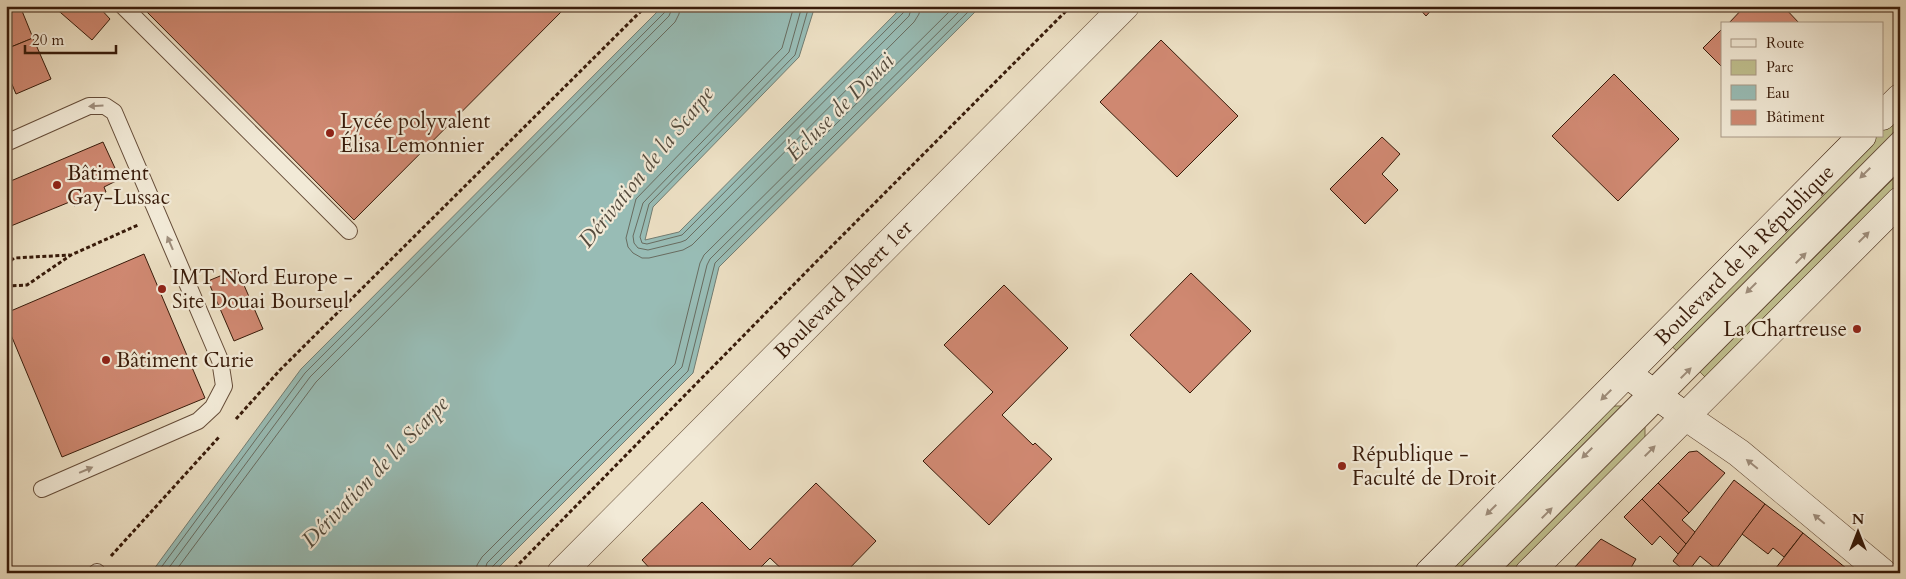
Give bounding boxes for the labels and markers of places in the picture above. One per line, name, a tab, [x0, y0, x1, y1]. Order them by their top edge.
place label: Lycée polyvalent Élisa Lemonnier	[340, 107, 491, 160]
marker: Lycée polyvalent Élisa Lemonnier	[324, 127, 336, 139]
place label: Bâtiment Gay-Lussac	[67, 159, 170, 212]
marker: Bâtiment Gay-Lussac	[51, 179, 63, 191]
place label: IMT Nord Europe - Site Douai Bourseul	[172, 263, 353, 316]
marker: IMT Nord Europe - Site Douai Bourseul	[156, 283, 168, 295]
place label: La Chartreuse	[1723, 315, 1847, 344]
marker: La Chartreuse	[1851, 323, 1863, 335]
place label: Bâtiment Curie	[116, 346, 254, 375]
marker: Bâtiment Curie	[100, 354, 112, 366]
place label: République - Faculté de Droit	[1352, 440, 1497, 493]
marker: République - Faculté de Droit	[1336, 460, 1348, 472]

